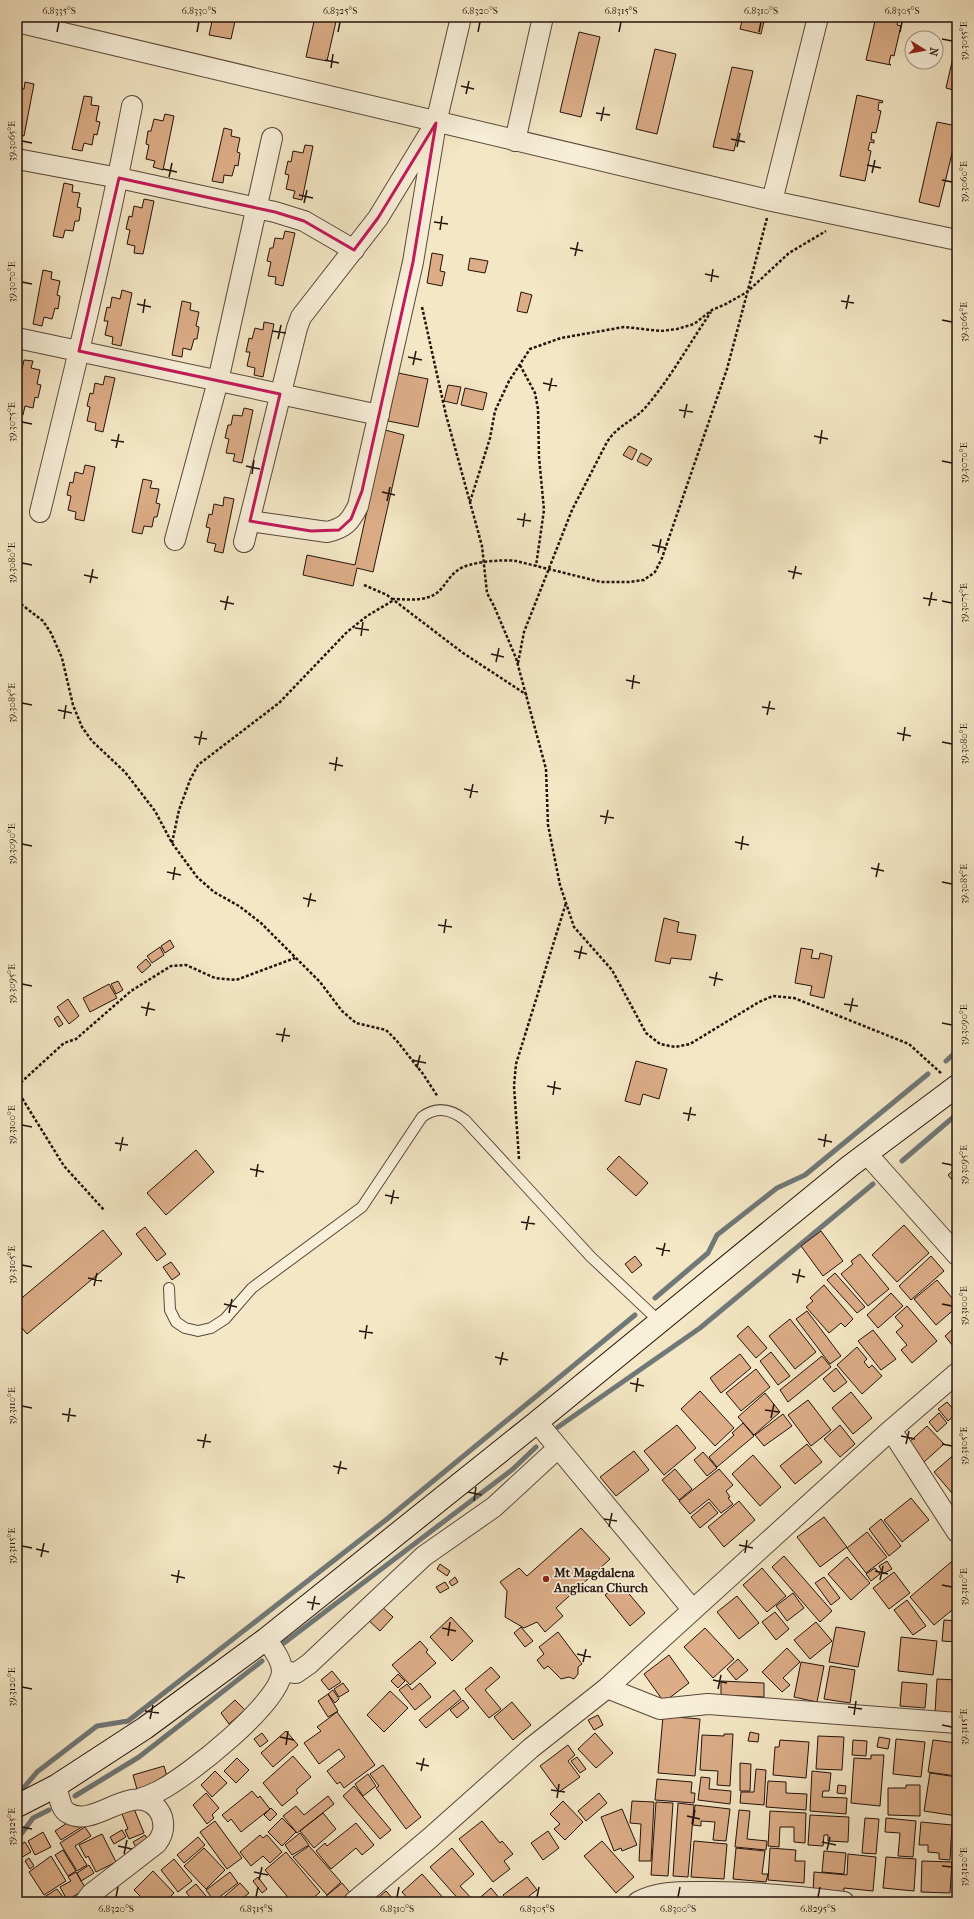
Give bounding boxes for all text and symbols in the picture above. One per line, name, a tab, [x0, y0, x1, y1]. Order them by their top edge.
text: 6.8335°S	[42, 5, 76, 17]
text: 6.8330°S	[182, 5, 216, 17]
text: 6.8325°S	[323, 5, 357, 17]
text: 6.8320°S	[462, 5, 498, 17]
text: 6.8315°S	[604, 5, 638, 17]
text: 6.8310°S	[744, 5, 778, 17]
text: 6.8305°S	[884, 5, 920, 17]
text: 39.3055°E	[958, 21, 970, 61]
north arrow	[904, 30, 944, 70]
text: N	[926, 46, 941, 58]
text: 39.3065°E	[6, 121, 18, 161]
text: 39.3060°E	[958, 161, 970, 203]
text: 39.3070°E	[6, 262, 18, 302]
text: 39.3065°E	[958, 302, 970, 342]
text: 39.3075°E	[6, 402, 18, 442]
text: 39.3070°E	[958, 443, 970, 483]
text: 39.3080°E	[6, 542, 18, 584]
text: 39.3075°E	[958, 583, 970, 623]
text: 39.3085°E	[6, 683, 18, 723]
text: 39.3080°E	[958, 723, 970, 765]
text: 39.3090°E	[6, 823, 18, 865]
text: 39.3085°E	[958, 864, 970, 904]
text: 39.3095°E	[6, 964, 18, 1004]
text: 39.3090°E	[958, 1004, 970, 1046]
text: 39.3100°E	[6, 1105, 18, 1145]
text: 39.3095°E	[958, 1145, 970, 1185]
text: 39.3105°E	[6, 1246, 18, 1284]
text: 39.3100°E	[958, 1286, 970, 1326]
text: 39.3110°E	[6, 1387, 18, 1425]
text: 39.3105°E	[958, 1427, 970, 1465]
text: 39.3115°E	[6, 1528, 18, 1564]
place label: Mt Magdalena Anglican Church	[553, 1565, 649, 1596]
text: 39.3110°E	[958, 1568, 970, 1606]
marker: Mt Magdalena Anglican Church	[541, 1574, 551, 1584]
text: 39.3120°E	[6, 1667, 18, 1707]
text: 39.3115°E	[958, 1709, 970, 1745]
text: 39.3125°E	[6, 1808, 18, 1846]
text: 39.3120°E	[958, 1847, 970, 1887]
text: 6.8320°S	[98, 1903, 134, 1915]
text: 6.8315°S	[239, 1903, 273, 1915]
text: 6.8310°S	[380, 1903, 414, 1915]
text: 6.8305°S	[519, 1903, 555, 1915]
text: 6.8300°S	[660, 1903, 696, 1915]
text: 6.8295°S	[800, 1903, 836, 1915]

